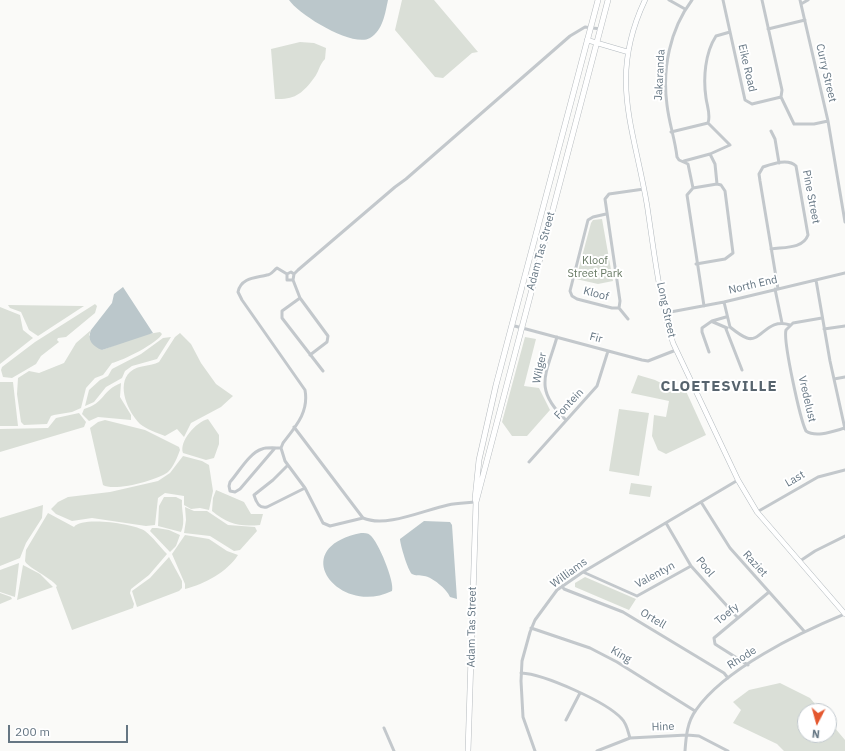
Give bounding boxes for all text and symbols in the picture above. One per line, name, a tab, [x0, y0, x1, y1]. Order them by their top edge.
street label: Eike Road	[735, 43, 759, 93]
street label: Curry Street	[813, 43, 839, 103]
street label: Jakaranda	[652, 49, 668, 101]
street label: Pine Street	[799, 169, 823, 225]
street label: Adam Tas Street	[524, 210, 558, 292]
park label: Kloof Street Park	[567, 254, 623, 280]
street label: North End	[727, 273, 779, 297]
street label: Long Street	[654, 281, 678, 339]
street label: Kloof	[582, 284, 610, 304]
street label: Fir	[588, 330, 604, 346]
street label: Wilger	[530, 351, 550, 385]
street label: Vredelust	[795, 374, 819, 424]
district label: CLOETESVILLE	[660, 378, 778, 396]
street label: Fontein	[552, 386, 586, 422]
street label: Last	[783, 468, 807, 490]
street label: Raziet	[740, 548, 770, 580]
street label: Pool	[693, 554, 717, 580]
street label: Williams	[548, 555, 590, 591]
street label: Valentyn	[633, 559, 677, 591]
street label: Adam Tas Street	[465, 586, 479, 668]
street label: Toefy	[712, 600, 742, 628]
street label: Ortell	[638, 606, 668, 632]
street label: King	[608, 644, 634, 666]
street label: Rhode	[725, 644, 759, 672]
north arrow	[797, 703, 837, 743]
scale bar	[10, 717, 130, 743]
street label: Hine	[651, 720, 675, 734]
text: 200 m	[15, 724, 50, 739]
text: N	[811, 727, 821, 741]

